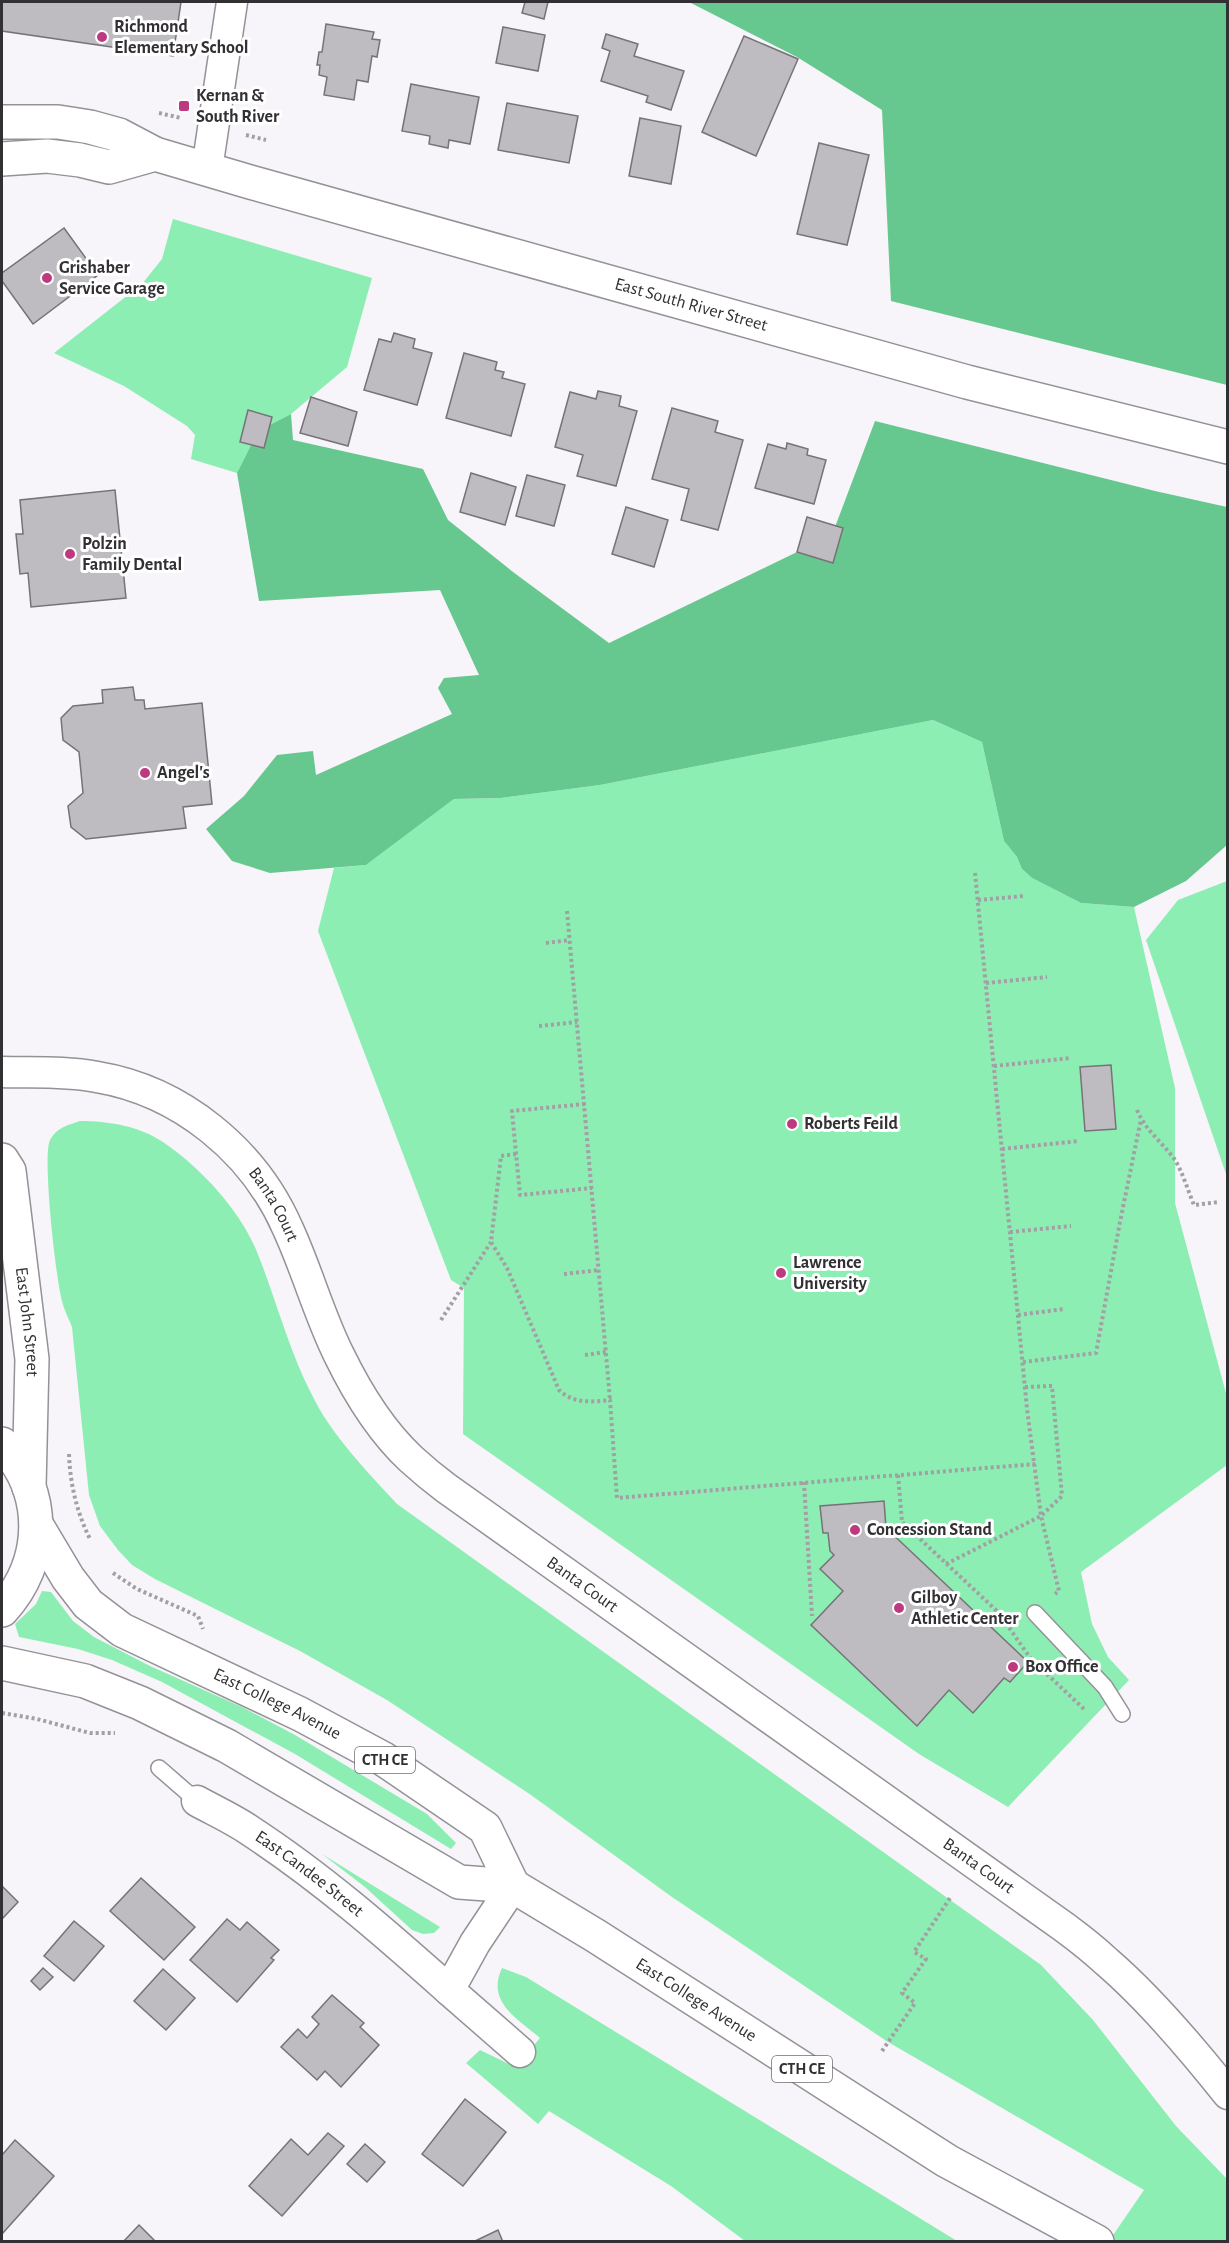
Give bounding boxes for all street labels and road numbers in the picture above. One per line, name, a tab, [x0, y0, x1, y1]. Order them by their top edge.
street label: East South River Street	[613, 275, 770, 335]
street label: Banta Court	[245, 1164, 302, 1245]
street label: East John Street	[12, 1266, 41, 1377]
street label: Banta Court	[543, 1553, 621, 1616]
street label: East College Avenue	[210, 1665, 344, 1743]
road number: CTH CE	[355, 1747, 415, 1773]
street label: East Candee Street	[252, 1828, 367, 1921]
street label: Banta Court	[940, 1835, 1017, 1898]
street label: East College Avenue	[632, 1955, 760, 2045]
road number: CTH CE	[772, 2056, 832, 2082]

